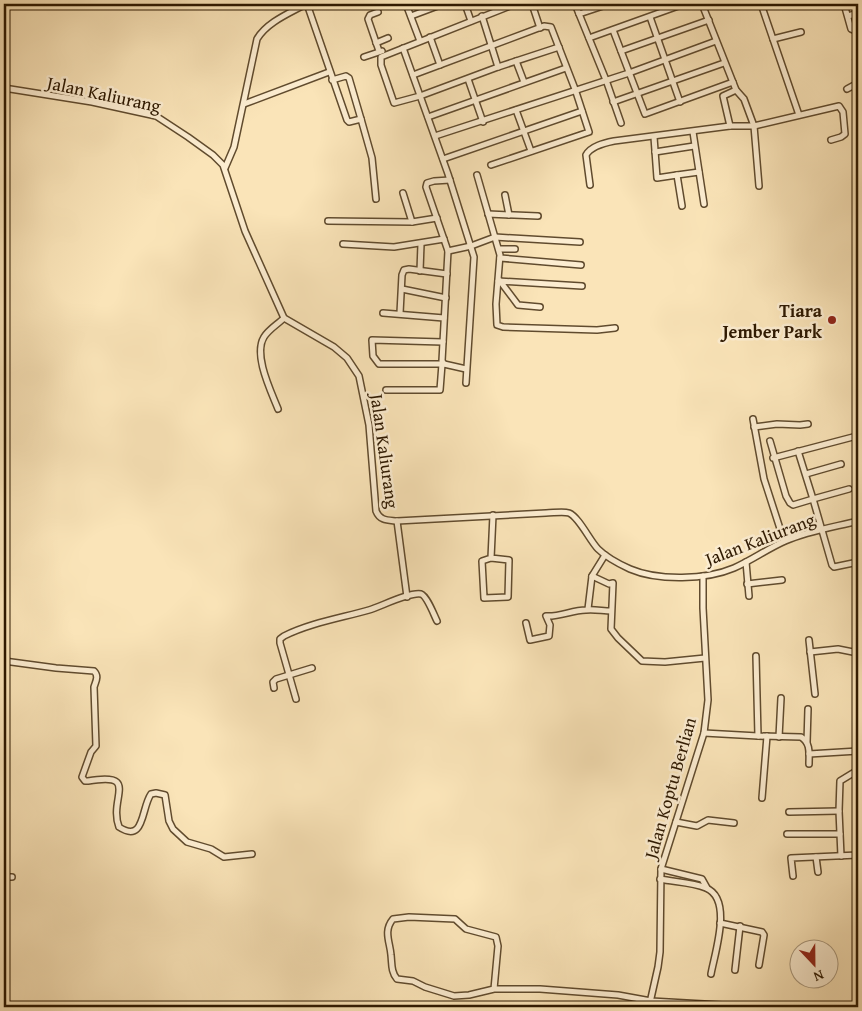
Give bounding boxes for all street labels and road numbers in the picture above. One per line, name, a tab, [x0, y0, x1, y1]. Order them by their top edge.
street label: Jalan Kaliurang	[43, 68, 163, 119]
street label: Jalan Kaliurang	[363, 390, 406, 510]
street label: Jalan Kaliurang	[699, 506, 819, 573]
street label: Jalan Koptu Berlian	[636, 714, 703, 864]

